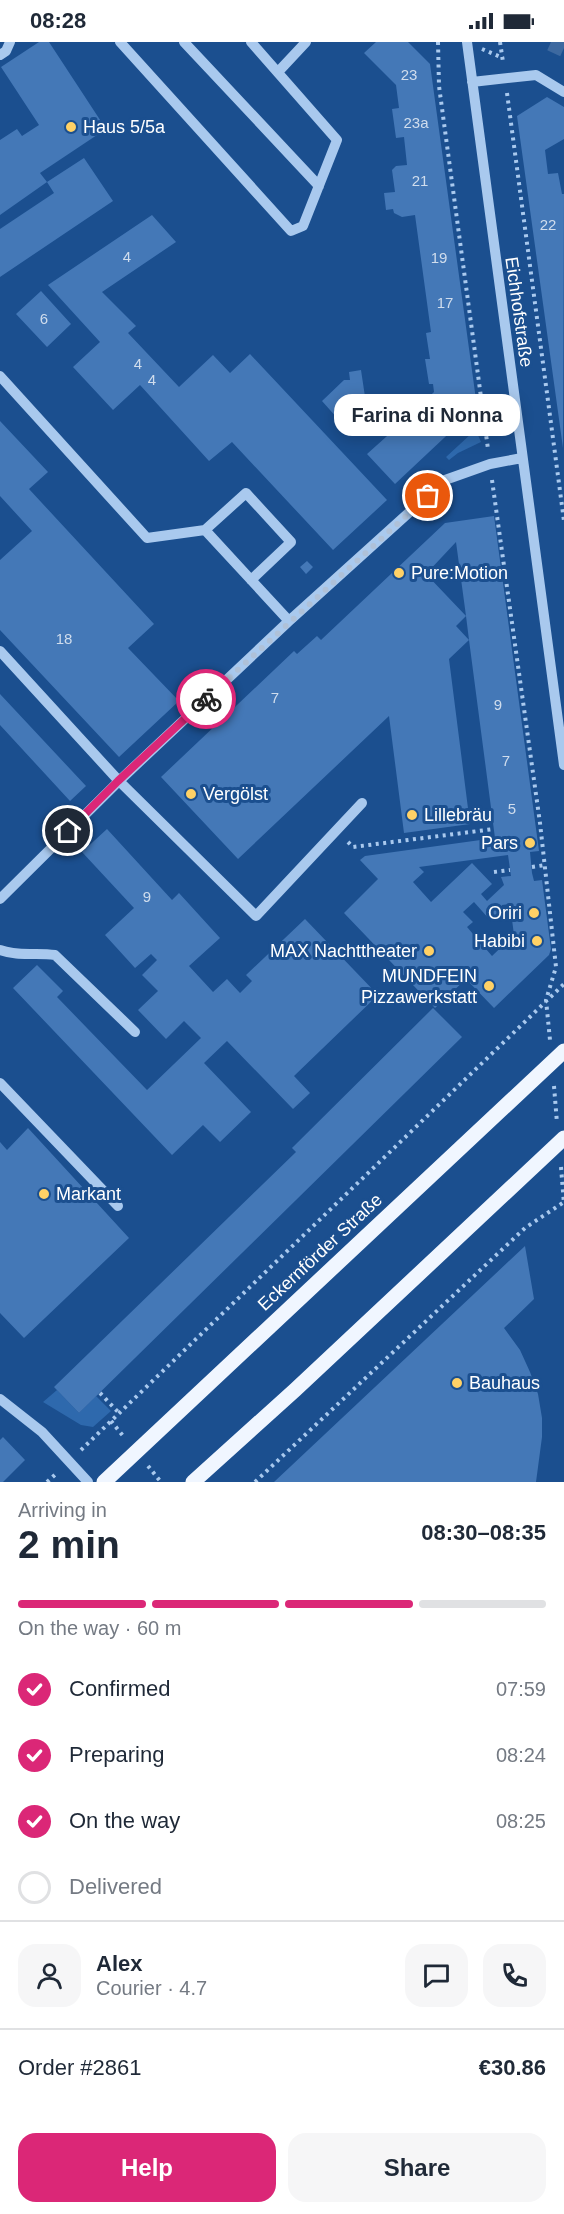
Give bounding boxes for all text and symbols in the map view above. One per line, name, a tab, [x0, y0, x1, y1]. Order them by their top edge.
text: 08:28	[30, 8, 86, 33]
house number: 23	[401, 66, 417, 83]
house number: 23a	[403, 114, 429, 131]
place label: Haus 5/5a	[83, 117, 166, 137]
marker: Haus 5/5a	[64, 120, 78, 134]
house number: 21	[412, 172, 428, 189]
house number: 22	[540, 216, 556, 233]
house number: 4	[123, 248, 131, 265]
house number: 19	[431, 249, 447, 266]
street label: Eichhofstraße	[501, 256, 537, 368]
house number: 17	[437, 294, 453, 311]
house number: 6	[40, 310, 48, 327]
house number: 4	[134, 355, 142, 372]
house number: 4	[148, 371, 156, 388]
callout: Farina di Nonna	[335, 394, 521, 436]
text: Farina di Nonna	[351, 404, 503, 426]
pin	[402, 470, 453, 521]
icon: bag	[411, 479, 444, 512]
place label: Pure:Motion	[411, 563, 508, 583]
marker: Pure:Motion	[392, 566, 406, 580]
house number: 18	[56, 630, 72, 647]
courier	[176, 669, 236, 729]
icon: bike	[190, 683, 223, 716]
house number: 7	[271, 689, 279, 706]
house number: 9	[494, 696, 502, 713]
house number: 7	[502, 752, 510, 769]
place label: Vergölst	[203, 784, 268, 804]
marker: Vergölst	[184, 787, 198, 801]
house number: 5	[508, 800, 516, 817]
pin	[42, 805, 93, 856]
place label: Lillebräu	[424, 805, 492, 825]
marker: Lillebräu	[405, 808, 419, 822]
icon: home	[51, 814, 84, 847]
place label: Pars	[481, 833, 518, 853]
marker: Pars	[523, 836, 537, 850]
house number: 9	[143, 888, 151, 905]
place label: Oriri	[488, 903, 522, 923]
marker: Oriri	[527, 906, 541, 920]
place label: Habibi	[474, 931, 525, 951]
marker: Habibi	[530, 934, 544, 948]
place label: MAX Nachttheater	[270, 941, 417, 961]
marker: MAX Nachttheater	[422, 944, 436, 958]
place label: MUNDFEIN Pizzawerkstatt	[361, 966, 477, 1007]
marker: MUNDFEIN Pizzawerkstatt	[482, 979, 496, 993]
place label: Markant	[56, 1184, 121, 1204]
marker: Markant	[37, 1187, 51, 1201]
street label: Eckernförder Straße	[254, 1189, 386, 1315]
place label: Bauhaus	[469, 1373, 540, 1393]
marker: Bauhaus	[450, 1376, 464, 1390]
text: Arriving in	[18, 1499, 107, 1521]
text: 08:30–08:35	[421, 1520, 546, 1545]
text: 2 min	[18, 1523, 120, 1566]
text: On the way · 60 m	[18, 1617, 181, 1639]
icon: check	[18, 1673, 51, 1706]
text: Confirmed	[69, 1676, 170, 1701]
text: 07:59	[496, 1678, 546, 1700]
icon: check	[18, 1739, 51, 1772]
text: Preparing	[69, 1742, 164, 1767]
text: 08:24	[496, 1744, 546, 1766]
icon: check	[18, 1805, 51, 1838]
text: On the way	[69, 1808, 180, 1833]
text: 08:25	[496, 1810, 546, 1832]
text: Delivered	[69, 1874, 162, 1899]
button: person	[18, 1944, 81, 2007]
button: chat	[405, 1944, 468, 2007]
button: phone	[483, 1944, 546, 2007]
text: Alex	[96, 1951, 142, 1976]
text: Courier · 4.7	[96, 1977, 207, 1999]
text: Order #2861	[18, 2055, 142, 2080]
text: €30.86	[479, 2055, 546, 2080]
button: Help	[18, 2133, 276, 2202]
button: Share	[288, 2133, 546, 2202]

